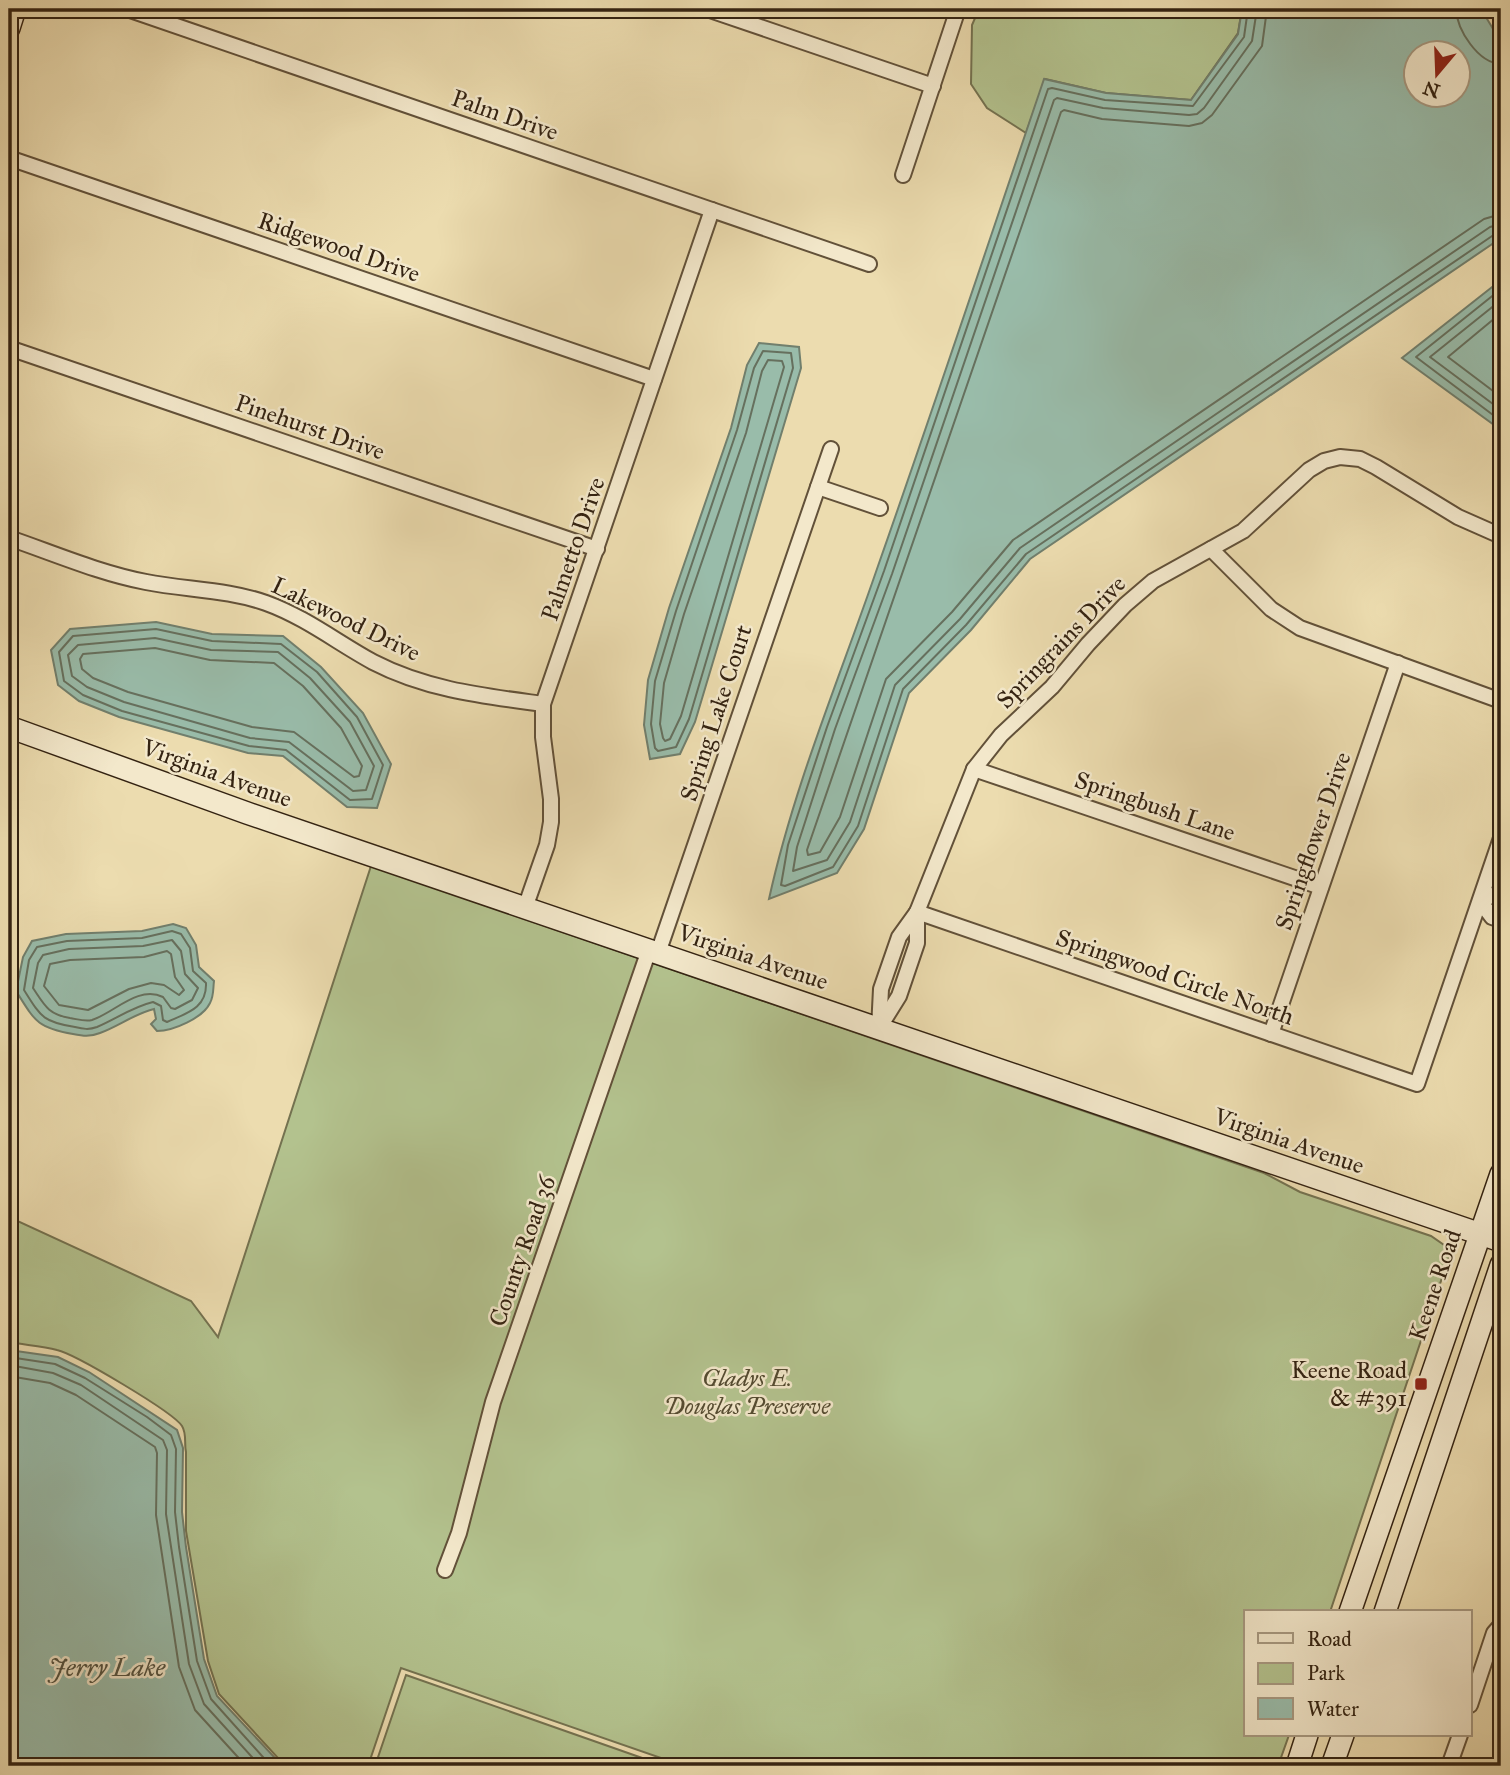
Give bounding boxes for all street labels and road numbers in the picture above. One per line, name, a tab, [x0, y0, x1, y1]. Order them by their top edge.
street label: Palm Drive	[448, 83, 562, 147]
street label: Ridgewood Drive	[254, 205, 424, 289]
street label: Pinehurst Drive	[231, 387, 389, 467]
street label: Palmetto Drive	[534, 473, 612, 625]
street label: Springrains Drive	[990, 569, 1132, 715]
street label: Lakewood Drive	[267, 570, 425, 668]
street label: Spring Lake Court	[673, 621, 759, 805]
street label: Virginia Avenue	[137, 732, 296, 814]
street label: Springflower Drive	[1268, 748, 1358, 934]
street label: Springbush Lane	[1071, 764, 1239, 848]
street label: Virginia Avenue	[673, 917, 832, 997]
street label: Springwood Circle North	[1052, 922, 1298, 1032]
street label: Virginia Avenue	[1209, 1101, 1368, 1181]
street label: County Road 36	[482, 1171, 562, 1330]
street label: Keene Road	[1402, 1225, 1468, 1345]

